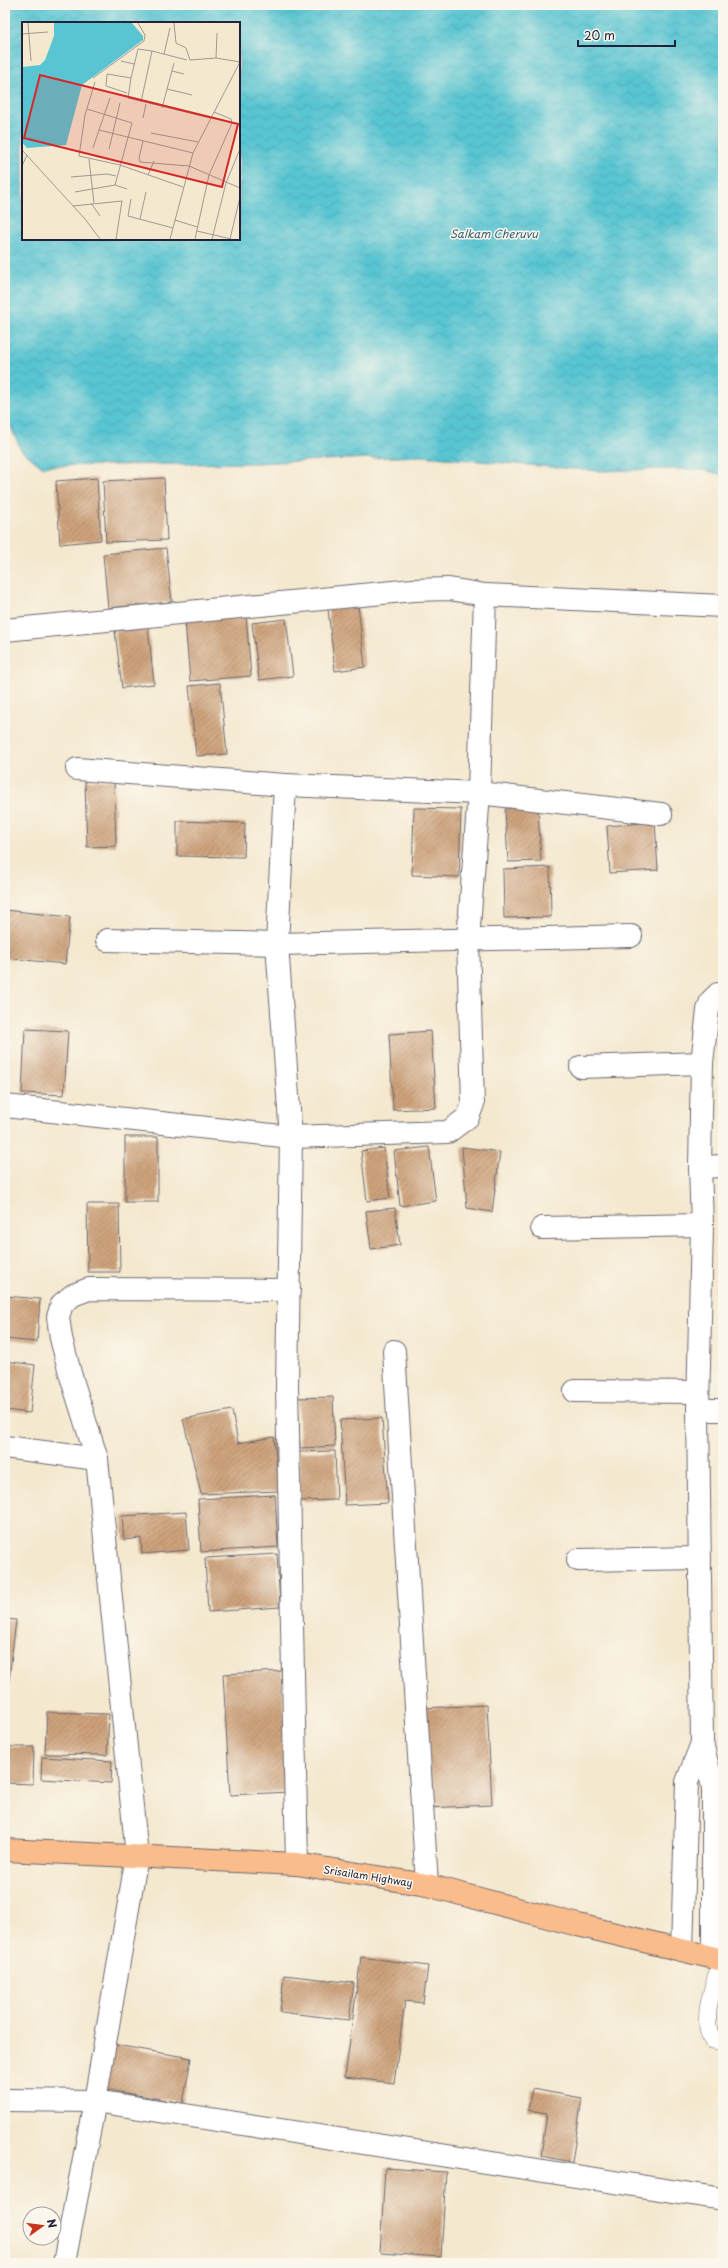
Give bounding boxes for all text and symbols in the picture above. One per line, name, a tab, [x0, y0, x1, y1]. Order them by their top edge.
inset map	[22, 22, 240, 240]
scale bar	[578, 22, 675, 48]
text: 20 m	[584, 26, 615, 44]
water label: Salkam Cheruvu	[450, 225, 539, 242]
street label: Srisailam Highway	[322, 1861, 414, 1891]
north arrow	[22, 2206, 62, 2246]
text: N	[43, 2217, 62, 2230]

